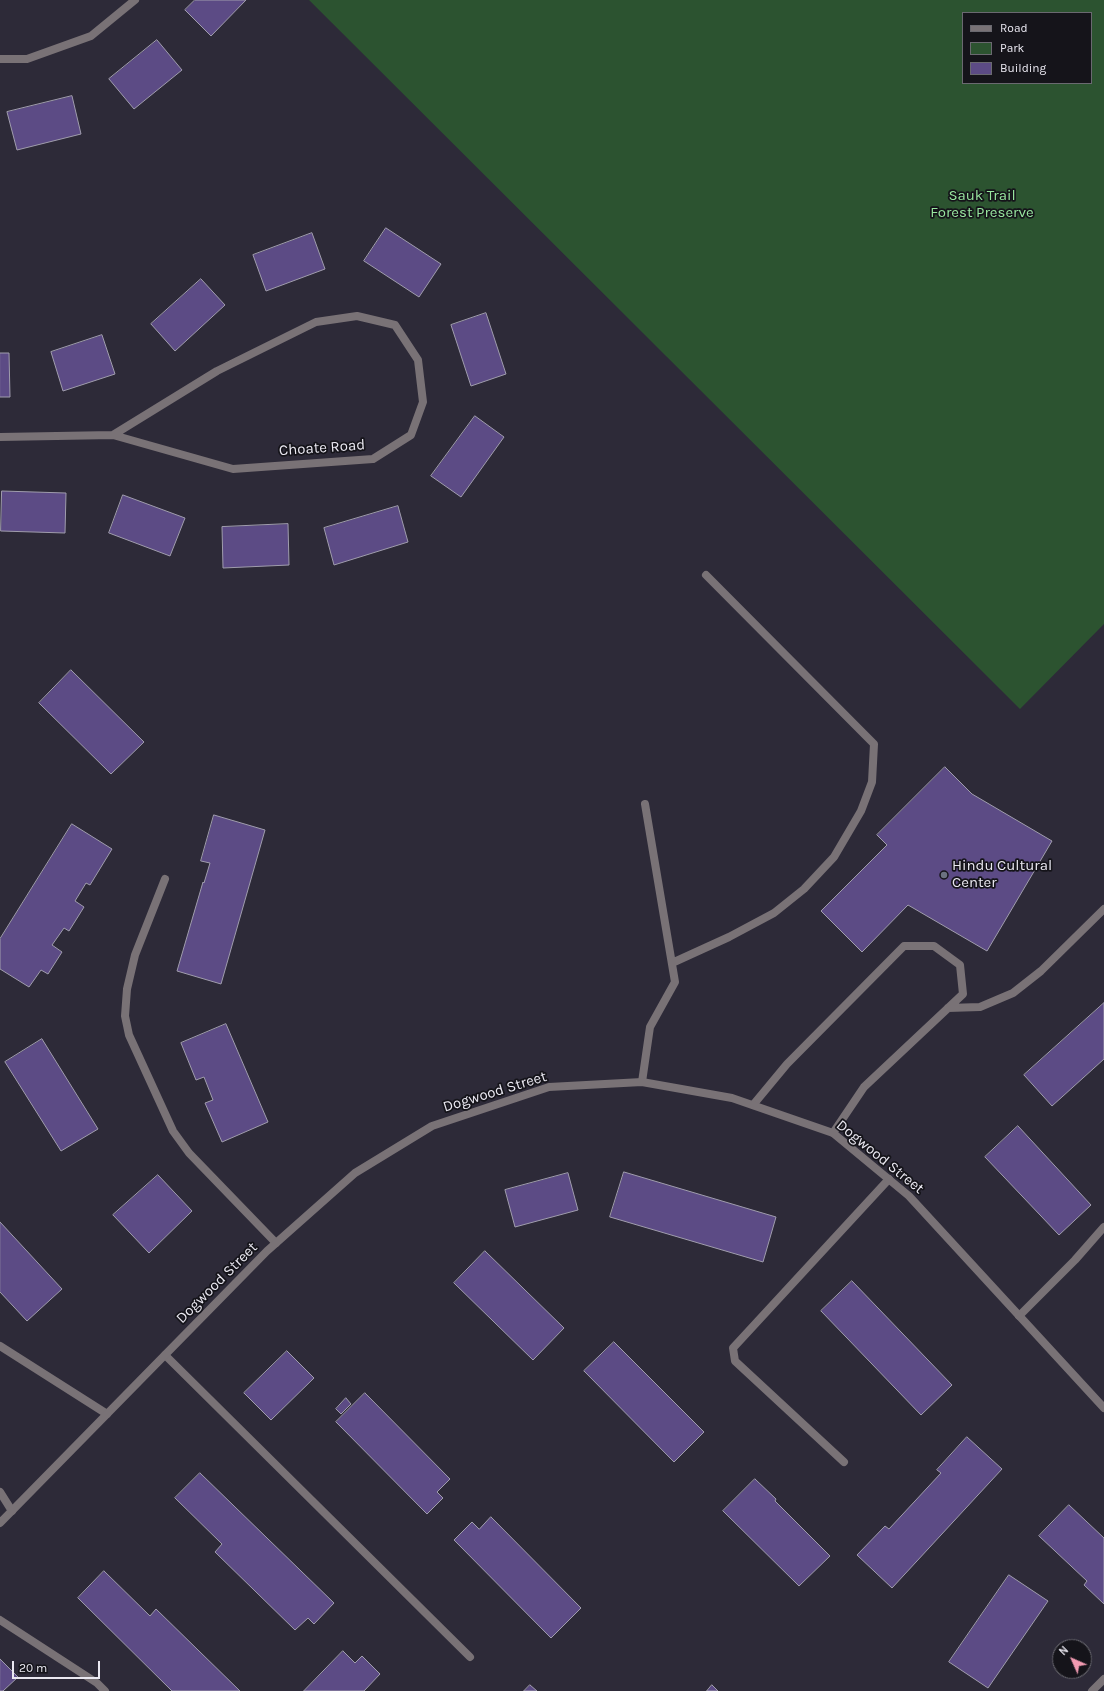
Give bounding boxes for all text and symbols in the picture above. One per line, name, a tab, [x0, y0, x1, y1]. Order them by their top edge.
legend	[962, 12, 1092, 84]
text: Road	[1000, 21, 1028, 35]
text: Park	[1000, 41, 1024, 55]
text: Building	[1000, 61, 1046, 75]
park label: Sauk Trail Forest Preserve	[930, 187, 1034, 222]
street label: Choate Road	[278, 436, 366, 460]
place label: Hindu Cultural Center	[952, 857, 1052, 892]
marker: Hindu Cultural Center	[939, 870, 949, 880]
street label: Dogwood Street	[441, 1068, 549, 1116]
street label: Dogwood Street	[833, 1116, 927, 1198]
street label: Dogwood Street	[173, 1239, 261, 1327]
north arrow	[1052, 1639, 1092, 1679]
text: N	[1056, 1643, 1071, 1658]
scale bar	[14, 1653, 102, 1679]
text: 20 m	[19, 1661, 47, 1675]

